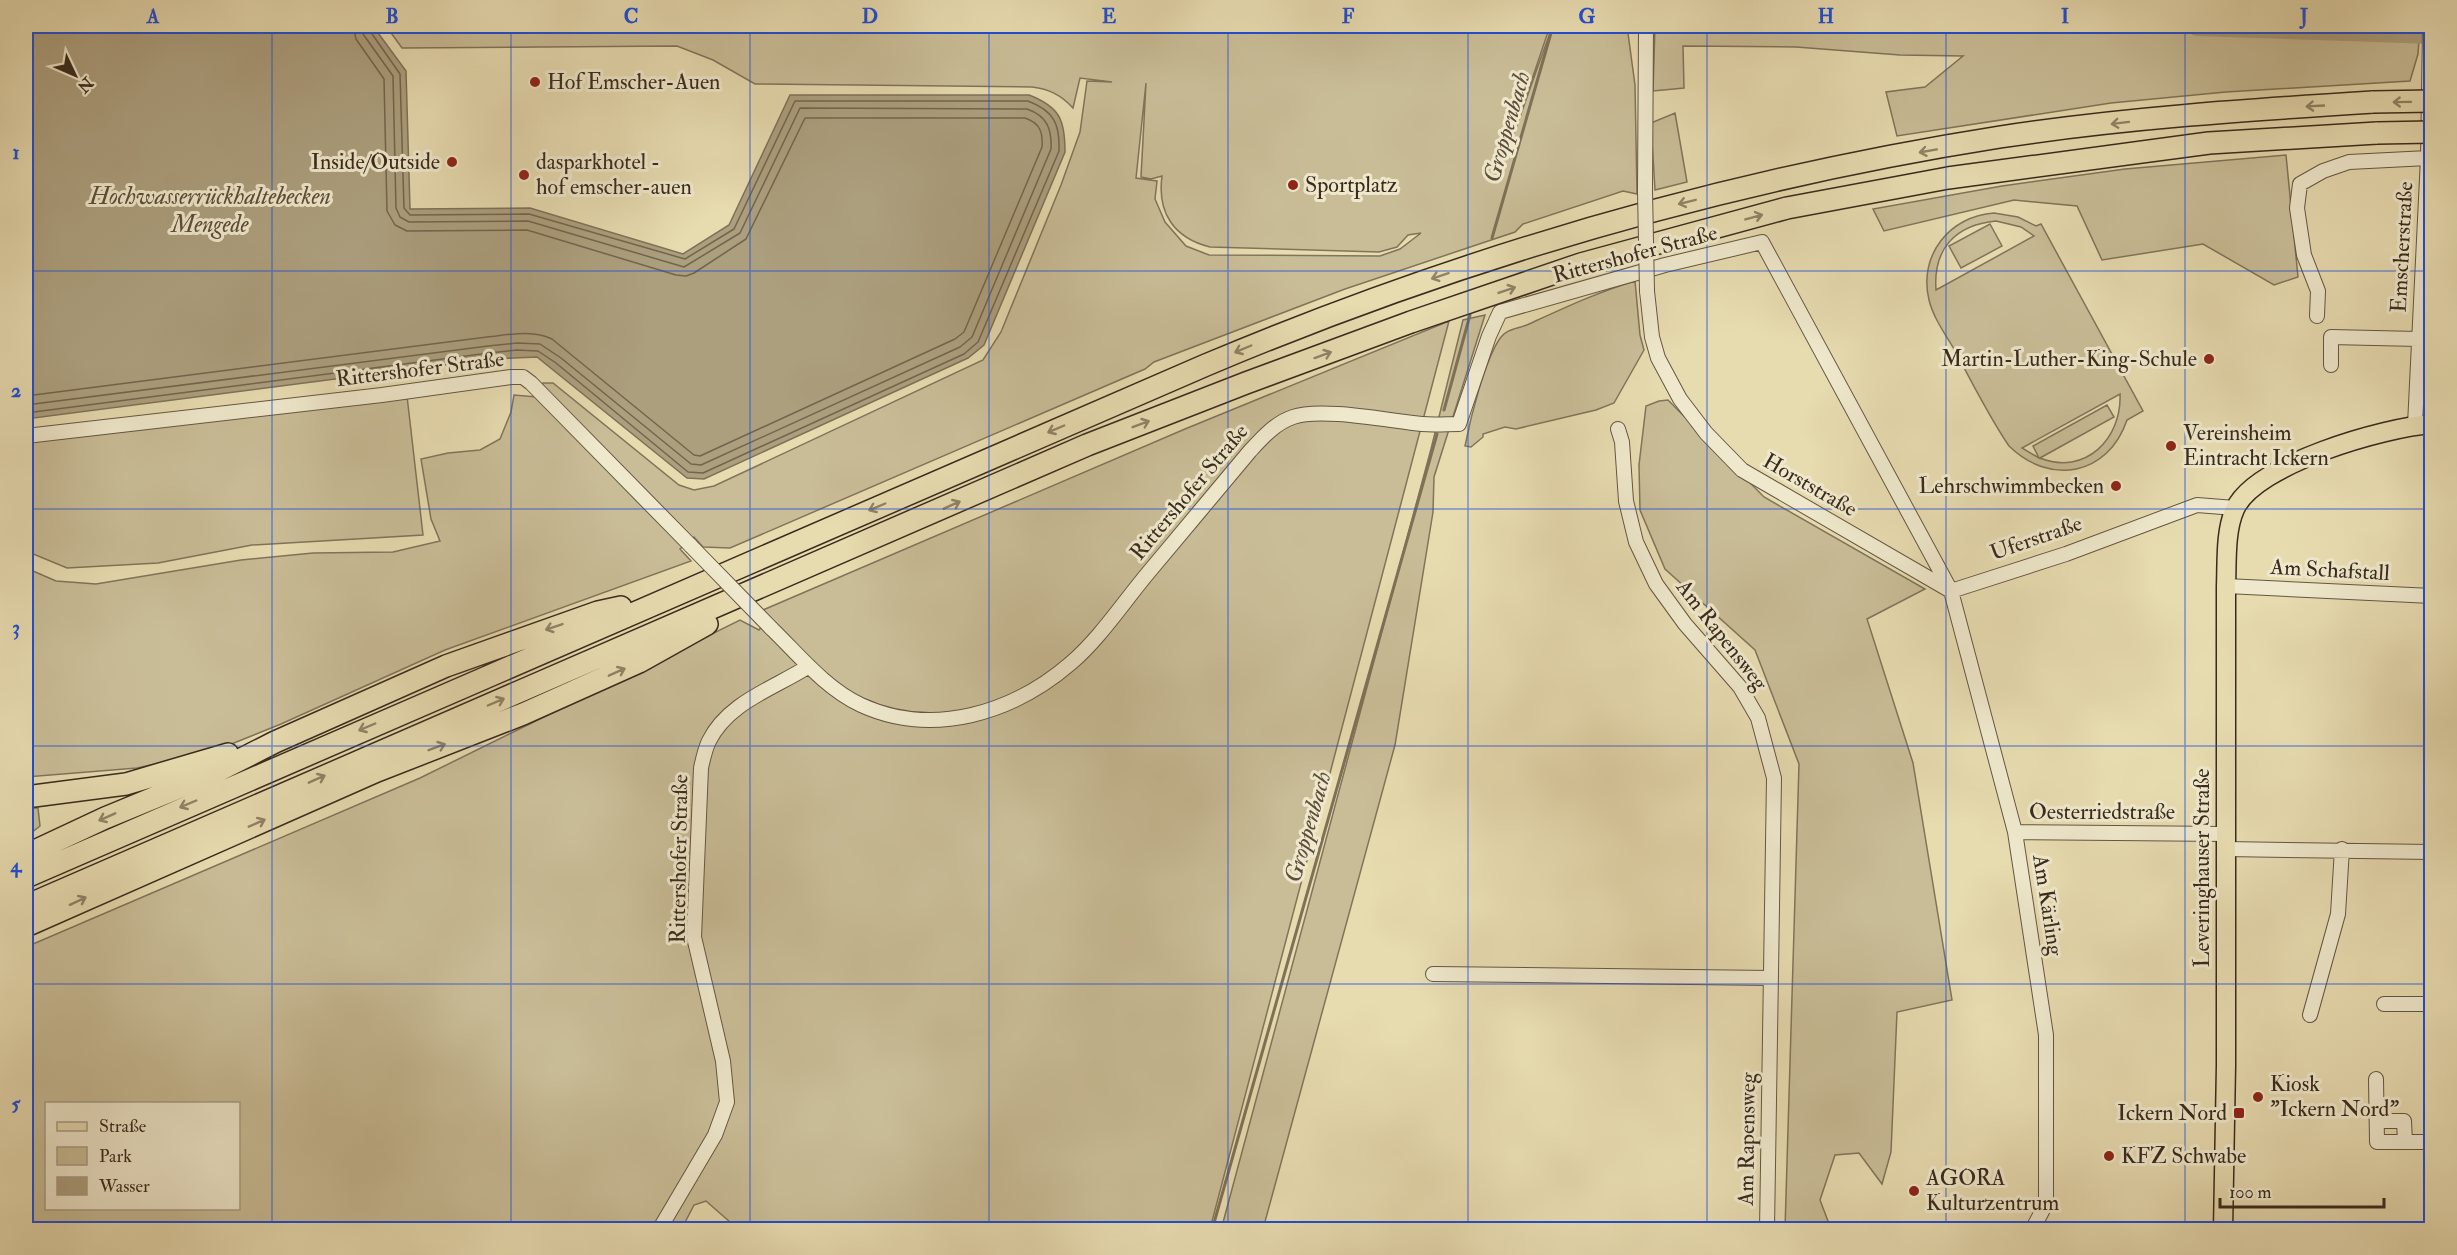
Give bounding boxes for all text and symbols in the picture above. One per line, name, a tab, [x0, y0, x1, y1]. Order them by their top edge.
text: A	[146, 4, 160, 29]
text: B	[385, 4, 399, 29]
text: C	[624, 4, 638, 29]
text: D	[862, 4, 878, 29]
text: E	[1102, 4, 1117, 29]
text: F	[1342, 4, 1355, 29]
text: G	[1579, 4, 1596, 29]
text: H	[1818, 4, 1834, 29]
text: I	[2061, 4, 2069, 29]
text: J	[2299, 4, 2308, 29]
north arrow	[45, 45, 105, 105]
place label: Hof Emscher-Auen	[547, 68, 720, 96]
water label: Groppenbach	[1476, 68, 1538, 186]
text: N	[72, 72, 98, 97]
marker: Hof Emscher-Auen	[528, 75, 542, 89]
one-way arrow	[2393, 96, 2413, 107]
one-way arrow	[2305, 100, 2325, 111]
one-way arrow	[2111, 117, 2131, 128]
text: 1	[12, 140, 20, 165]
one-way arrow	[1918, 145, 1938, 156]
place label: Inside/Outside	[311, 148, 440, 176]
place label: dasparkhotel - hof emscher-auen	[536, 148, 692, 201]
marker: Inside/Outside	[445, 155, 459, 169]
marker: dasparkhotel - hof emscher-auen	[517, 168, 531, 182]
place label: Sportplatz	[1305, 171, 1398, 200]
marker: Sportplatz	[1286, 178, 1300, 192]
water label: Hochwasserrückhaltebecken Mengede	[88, 181, 331, 240]
street label: Emscherstraße	[2385, 181, 2419, 313]
one-way arrow	[1678, 196, 1697, 208]
one-way arrow	[1745, 210, 1764, 222]
street label: Rittershofer Straße	[1550, 219, 1720, 289]
one-way arrow	[1431, 271, 1450, 282]
one-way arrow	[1497, 283, 1516, 294]
one-way arrow	[1234, 344, 1252, 355]
street label: Rittershofer Straße	[334, 345, 506, 393]
place label: Martin-Luther-King-Schule	[1941, 345, 2197, 373]
one-way arrow	[1313, 348, 1332, 359]
marker: Martin-Luther-King-Schule	[2202, 352, 2216, 366]
text: 2	[11, 378, 21, 403]
street label: Rittershofer Straße	[1124, 418, 1254, 566]
one-way arrow	[1131, 418, 1150, 429]
place label: Vereinsheim Eintracht Ickern	[2183, 419, 2329, 472]
one-way arrow	[1047, 424, 1065, 436]
marker: Vereinsheim Eintracht Ickern	[2164, 439, 2178, 453]
street label: Horststraße	[1758, 447, 1862, 523]
place label: Lehrschwimmbecken	[1918, 472, 2104, 500]
marker: Lehrschwimmbecken	[2109, 479, 2123, 493]
one-way arrow	[942, 498, 960, 510]
one-way arrow	[868, 502, 886, 513]
street label: Uferstraße	[1986, 509, 2086, 567]
street label: Am Schafstall	[2269, 553, 2391, 587]
street label: Am Rapensweg	[1669, 573, 1775, 698]
text: 3	[12, 615, 20, 640]
one-way arrow	[546, 623, 564, 634]
one-way arrow	[607, 666, 625, 677]
one-way arrow	[487, 695, 505, 706]
one-way arrow	[359, 722, 377, 733]
one-way arrow	[427, 741, 446, 752]
water label: Groppenbach	[1277, 768, 1339, 886]
street label: Leveringhauser Straße	[2188, 768, 2216, 968]
one-way arrow	[307, 772, 325, 784]
street label: Rittershofer Straße	[664, 774, 694, 944]
street label: Oesterriedstraße	[2029, 798, 2175, 826]
one-way arrow	[180, 799, 198, 810]
one-way arrow	[98, 812, 116, 823]
one-way arrow	[248, 817, 266, 828]
street label: Am Kärling	[2026, 852, 2070, 959]
text: 4	[10, 853, 23, 878]
one-way arrow	[69, 894, 87, 906]
place label: Kiosk "Ickern Nord"	[2270, 1070, 2399, 1123]
street label: Am Rapensweg	[1732, 1071, 1763, 1207]
marker: Kiosk "Ickern Nord"	[2251, 1090, 2265, 1104]
text: 5	[12, 1091, 22, 1116]
place label: Ickern Nord	[2117, 1099, 2227, 1127]
legend	[45, 1102, 240, 1210]
marker: Ickern Nord	[2232, 1106, 2246, 1120]
text: Straße	[99, 1115, 147, 1138]
place label: KFZ Schwabe	[2121, 1142, 2246, 1170]
text: Park	[99, 1145, 132, 1168]
marker: KFZ Schwabe	[2102, 1149, 2116, 1163]
place label: AGORA Kulturzentrum	[1925, 1164, 2059, 1217]
scale bar	[2220, 1171, 2384, 1209]
text: Wasser	[98, 1175, 150, 1198]
text: 100 m	[2229, 1181, 2272, 1204]
marker: AGORA Kulturzentrum	[1907, 1184, 1921, 1198]

